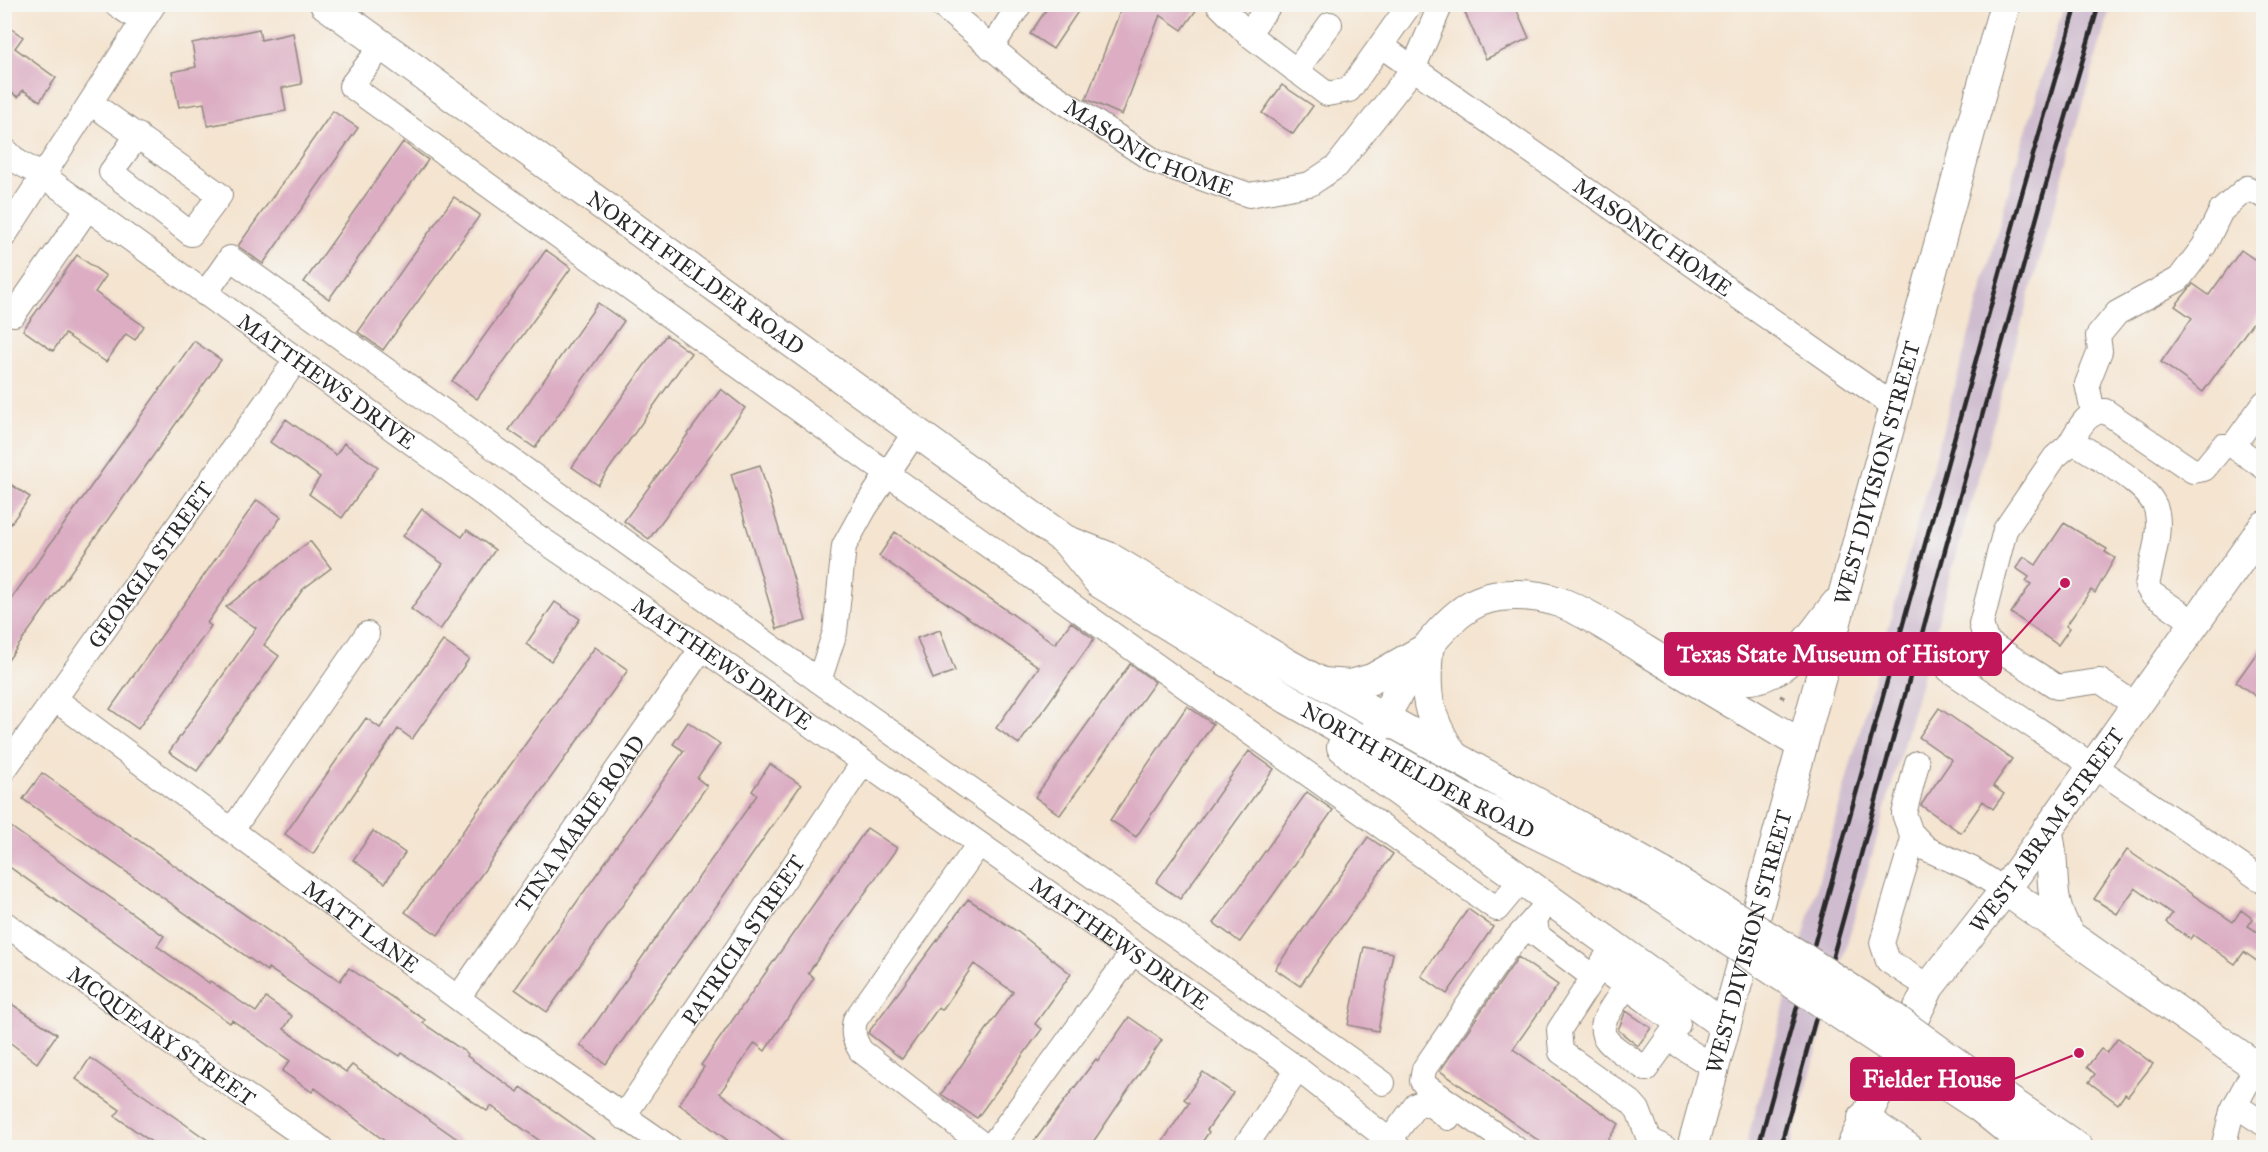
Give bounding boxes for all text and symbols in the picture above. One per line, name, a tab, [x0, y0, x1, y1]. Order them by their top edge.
street label: MASONIC HOME	[1060, 93, 1238, 203]
street label: MASONIC HOME	[1568, 172, 1738, 302]
street label: NORTH FIELDER ROAD	[582, 185, 810, 361]
street label: MATTHEWS DRIVE	[232, 308, 421, 455]
street label: WEST DIVISION STREET	[1828, 338, 1926, 608]
street label: GEORGIA STREET	[82, 476, 219, 654]
street label: MATTHEWS DRIVE	[627, 592, 818, 736]
callout: Texas State Museum of History	[1665, 633, 2001, 675]
text: Texas State Museum of History	[1676, 639, 1991, 669]
street label: NORTH FIELDER ROAD	[1296, 696, 1539, 845]
street label: WEST ABRAM STREET	[1964, 723, 2130, 938]
street label: TINA MARIE ROAD	[509, 730, 651, 917]
street label: WEST DIVISION STREET	[1700, 807, 1798, 1076]
street label: PATRICIA STREET	[676, 850, 811, 1030]
street label: MATTHEWS DRIVE	[1025, 871, 1215, 1016]
street label: MATT LANE	[297, 875, 425, 979]
street label: MCQUEARY STREET	[62, 960, 261, 1112]
callout: Fielder House	[1851, 1058, 2014, 1100]
text: Fielder House	[1862, 1064, 2002, 1094]

